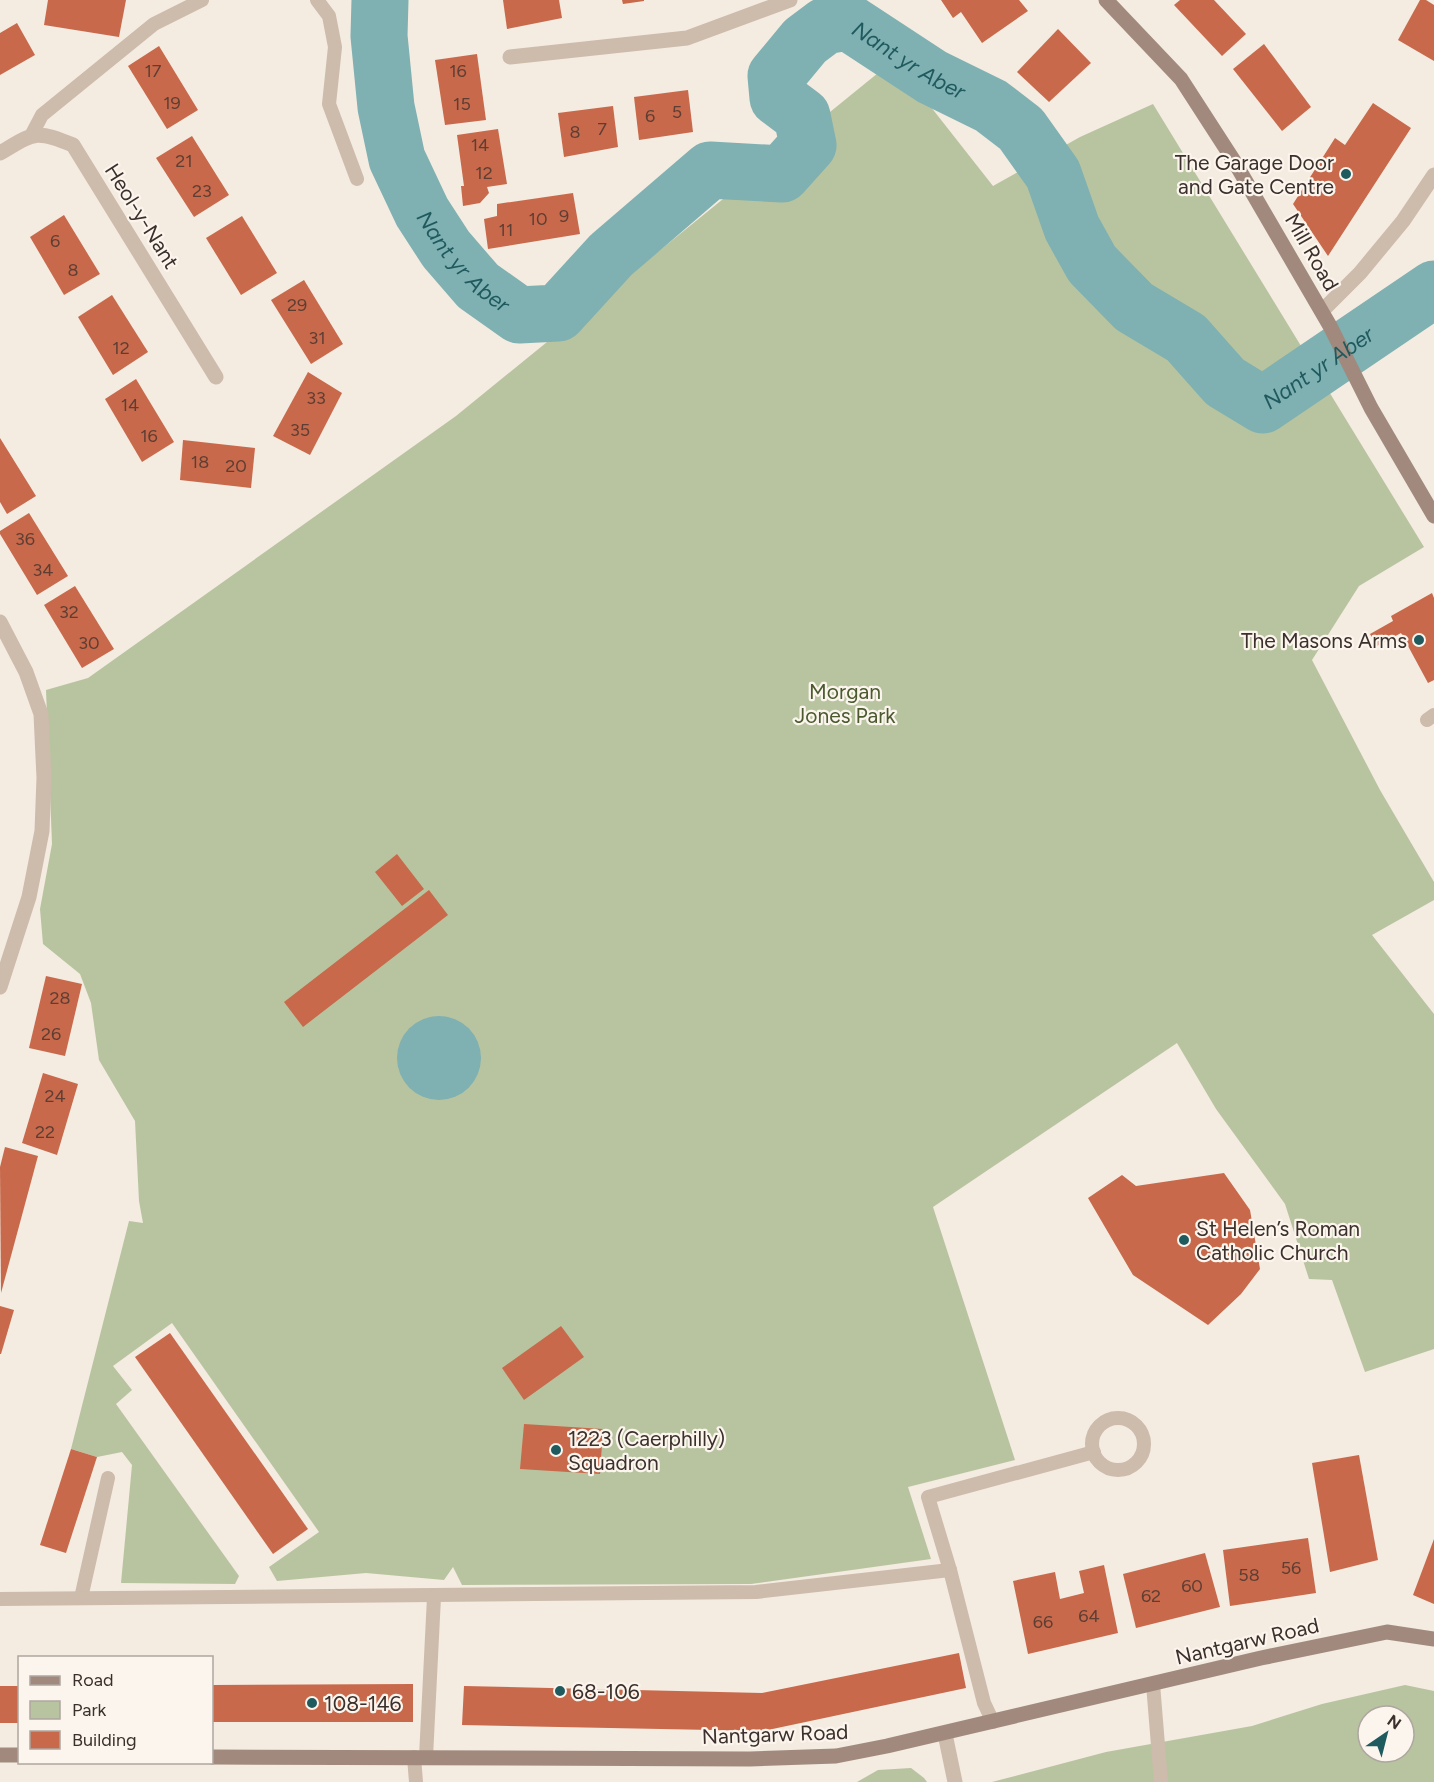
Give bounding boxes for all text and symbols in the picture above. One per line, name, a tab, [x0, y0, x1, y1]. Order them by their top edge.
water label: Nant yr Aber	[847, 15, 971, 106]
house number: 17	[144, 60, 162, 82]
house number: 16	[449, 60, 467, 82]
house number: 19	[163, 92, 181, 114]
house number: 15	[453, 93, 471, 115]
house number: 5	[672, 101, 682, 123]
house number: 6	[645, 105, 655, 127]
house number: 7	[597, 118, 607, 140]
house number: 8	[569, 121, 581, 143]
house number: 14	[471, 134, 489, 156]
house number: 21	[175, 150, 193, 172]
place label: The Garage Door and Gate Centre	[1175, 150, 1334, 199]
street label: Heol-y-Nant	[100, 159, 184, 273]
house number: 12	[475, 162, 493, 184]
marker: The Garage Door and Gate Centre	[1339, 167, 1353, 181]
house number: 23	[192, 180, 212, 202]
water label: Nant yr Aber	[411, 205, 516, 319]
house number: 9	[559, 205, 569, 227]
house number: 10	[529, 208, 547, 230]
street label: Mill Road	[1280, 209, 1344, 295]
house number: 11	[499, 219, 513, 241]
house number: 6	[50, 230, 60, 252]
house number: 8	[67, 259, 79, 281]
house number: 29	[287, 294, 307, 316]
water label: Nant yr Aber	[1257, 320, 1380, 415]
house number: 31	[308, 327, 326, 349]
house number: 12	[112, 337, 130, 359]
house number: 33	[306, 387, 326, 409]
house number: 14	[121, 394, 139, 416]
house number: 35	[290, 419, 310, 441]
house number: 16	[140, 425, 158, 447]
house number: 18	[191, 451, 209, 473]
house number: 20	[225, 455, 247, 477]
house number: 36	[15, 528, 35, 550]
house number: 34	[33, 559, 53, 581]
house number: 32	[59, 601, 79, 623]
place label: The Masons Arms	[1241, 628, 1407, 653]
house number: 30	[78, 632, 100, 654]
marker: The Masons Arms	[1412, 633, 1426, 647]
park label: Morgan Jones Park	[794, 679, 896, 728]
house number: 28	[49, 987, 71, 1009]
house number: 26	[41, 1023, 61, 1045]
house number: 24	[44, 1085, 66, 1107]
house number: 22	[35, 1121, 55, 1143]
place label: St Helen’s Roman Catholic Church	[1196, 1216, 1360, 1265]
marker: St Helen’s Roman Catholic Church	[1177, 1233, 1191, 1247]
place label: 1223 (Caerphilly) Squadron	[568, 1426, 725, 1475]
marker: 1223 (Caerphilly) Squadron	[549, 1443, 563, 1457]
house number: 56	[1281, 1557, 1301, 1579]
house number: 58	[1238, 1564, 1260, 1586]
house number: 60	[1181, 1575, 1203, 1597]
house number: 62	[1141, 1585, 1161, 1607]
house number: 64	[1078, 1605, 1100, 1627]
house number: 66	[1033, 1611, 1053, 1633]
street label: Nantgarw Road	[1173, 1612, 1321, 1670]
legend	[18, 1656, 213, 1764]
text: Road	[72, 1669, 113, 1691]
place label: 68-106	[572, 1679, 640, 1704]
marker: 68-106	[553, 1684, 567, 1698]
place label: 108-146	[324, 1691, 401, 1716]
marker: 108-146	[305, 1696, 319, 1710]
text: Park	[72, 1699, 107, 1721]
north arrow	[1356, 1704, 1416, 1764]
text: N	[1384, 1711, 1405, 1733]
street label: Nantgarw Road	[701, 1719, 849, 1749]
text: Building	[72, 1729, 137, 1751]

